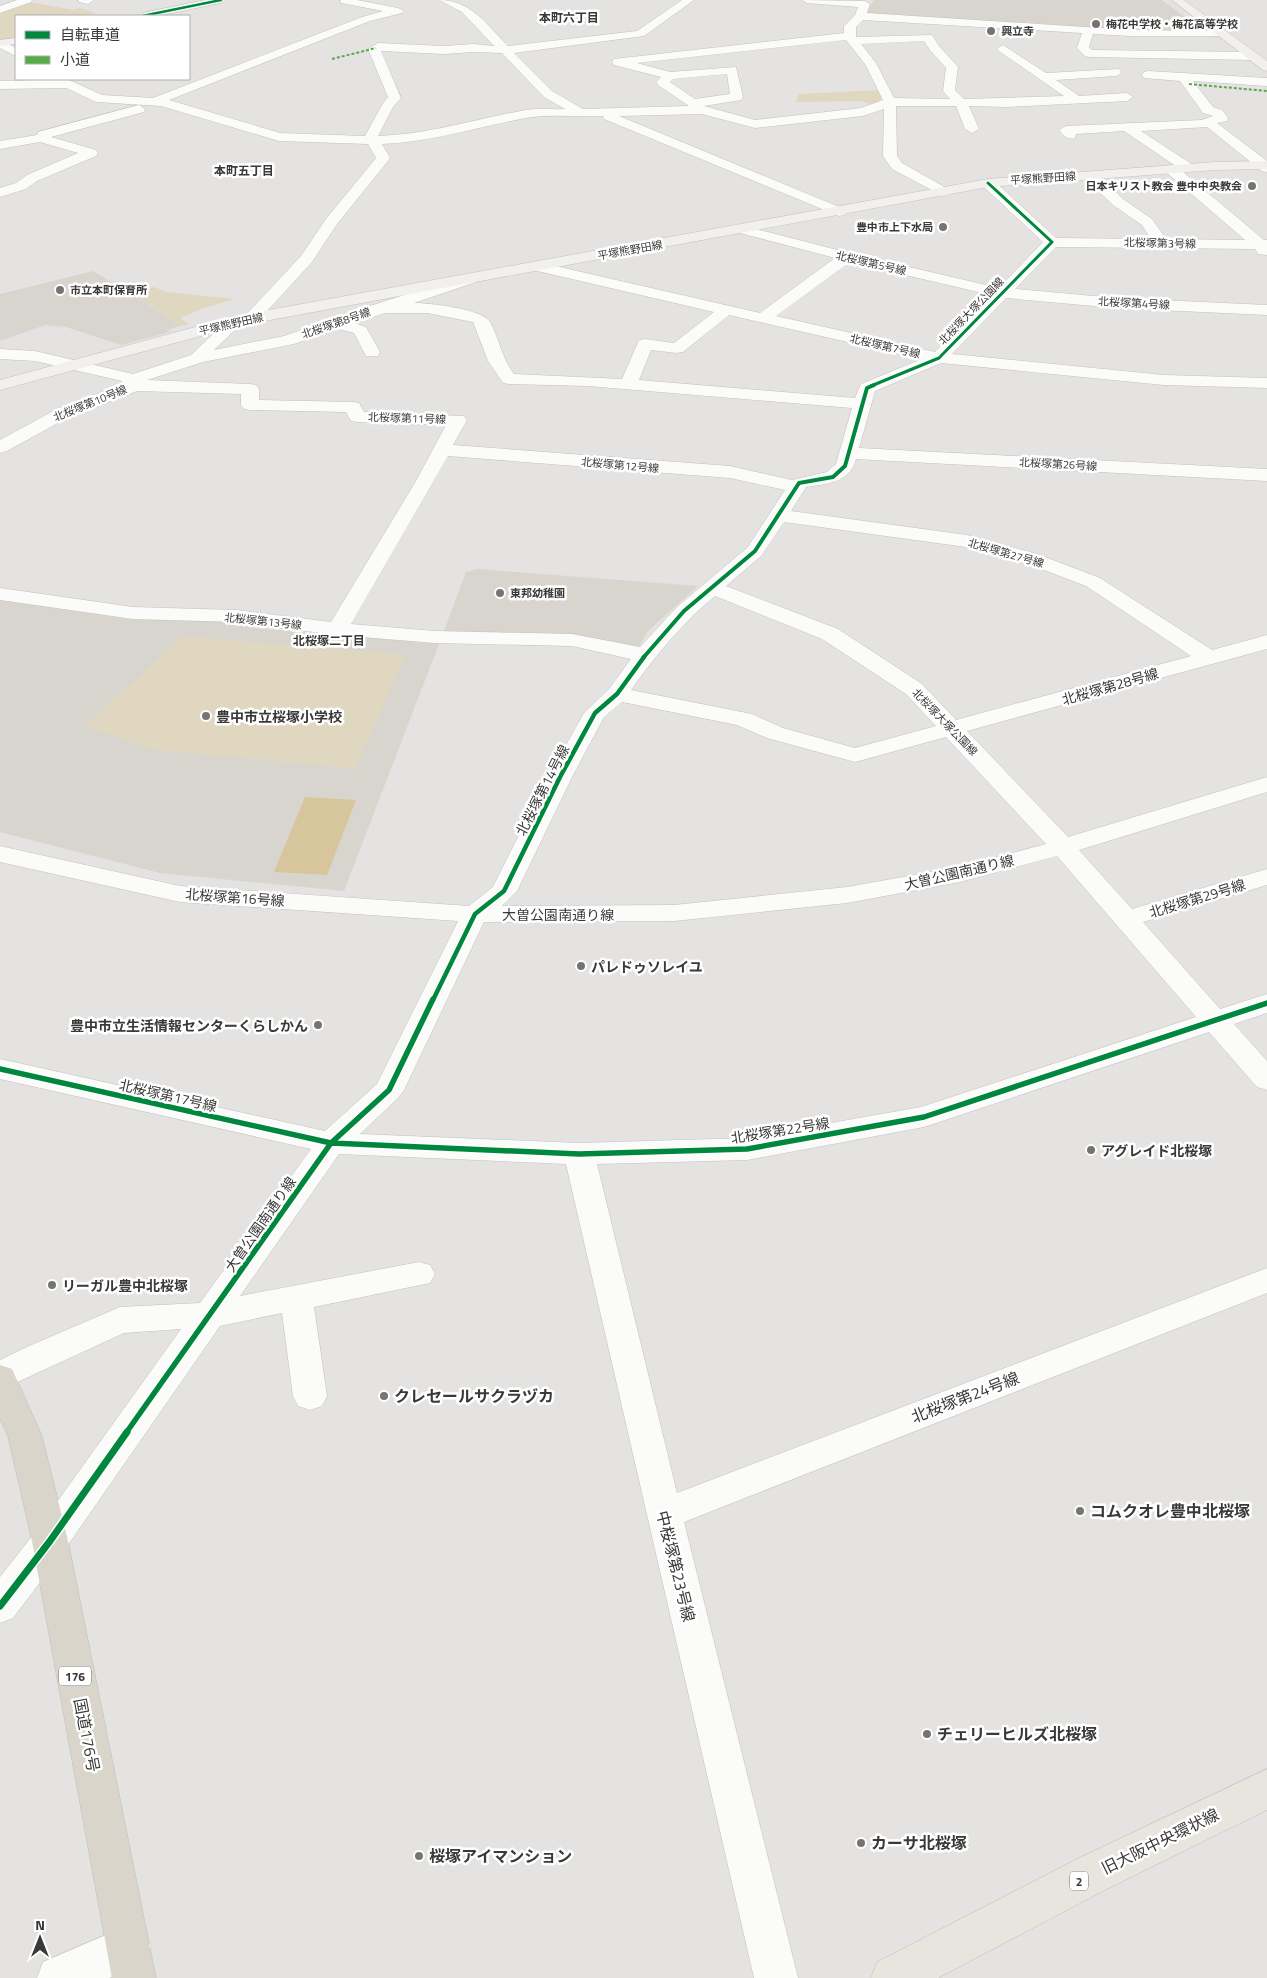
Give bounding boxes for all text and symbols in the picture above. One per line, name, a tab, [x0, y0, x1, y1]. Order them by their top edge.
district label: 本町六丁目	[539, 8, 599, 27]
legend	[15, 15, 190, 80]
place label: 梅花中学校・梅花高等学校	[1106, 16, 1238, 32]
marker: 梅花中学校・梅花高等学校	[1090, 18, 1102, 30]
text: 自転車道	[60, 23, 120, 46]
place label: 興立寺	[1001, 23, 1034, 39]
marker: 興立寺	[985, 25, 997, 37]
text: 小道	[60, 48, 90, 71]
district label: 本町五丁目	[214, 161, 274, 180]
street label: 平塚熊野田線	[1010, 168, 1076, 188]
place label: 日本キリスト教会 豊中中央教会	[1086, 178, 1242, 194]
marker: 日本キリスト教会 豊中中央教会	[1246, 180, 1258, 192]
place label: 豊中市上下水局	[856, 219, 933, 235]
marker: 豊中市上下水局	[937, 221, 949, 233]
street label: 北桜塚第3号線	[1124, 234, 1196, 252]
street label: 平塚熊野田線	[596, 236, 664, 264]
street label: 北桜塚第5号線	[834, 247, 908, 279]
street label: 北桜塚大塚公園線	[935, 274, 1007, 348]
place label: 市立本町保育所	[70, 282, 147, 298]
marker: 市立本町保育所	[54, 284, 66, 296]
street label: 北桜塚第4号線	[1098, 293, 1170, 313]
street label: 北桜塚第8号線	[299, 304, 373, 342]
street label: 平塚熊野田線	[197, 309, 265, 339]
street label: 北桜塚第7号線	[848, 330, 922, 362]
street label: 北桜塚第10号線	[51, 381, 129, 425]
street label: 北桜塚第11号線	[368, 409, 446, 427]
street label: 北桜塚第12号線	[580, 454, 660, 476]
street label: 北桜塚第26号線	[1018, 454, 1098, 474]
street label: 北桜塚第27号線	[966, 535, 1046, 571]
place label: 東邦幼稚園	[510, 585, 565, 601]
marker: 東邦幼稚園	[494, 587, 506, 599]
street label: 北桜塚第13号線	[223, 609, 303, 633]
district label: 北桜塚二丁目	[293, 631, 365, 650]
street label: 北桜塚第28号線	[1059, 662, 1161, 710]
street label: 北桜塚大塚公園線	[909, 685, 981, 759]
place label: 豊中市立桜塚小学校	[216, 706, 342, 727]
marker: 豊中市立桜塚小学校	[200, 710, 212, 722]
street label: 北桜塚第14号線	[510, 741, 574, 839]
street label: 大曽公園南通り線	[902, 849, 1016, 895]
street label: 北桜塚第29号線	[1146, 873, 1248, 923]
street label: 北桜塚第16号線	[185, 883, 285, 911]
street label: 大曽公園南通り線	[502, 904, 614, 925]
place label: パレドゥソレイユ	[591, 956, 703, 977]
marker: パレドゥソレイユ	[575, 960, 587, 972]
place label: 豊中市立生活情報センターくらしかん	[70, 1015, 308, 1036]
marker: 豊中市立生活情報センターくらしかん	[312, 1019, 324, 1031]
street label: 北桜塚第17号線	[117, 1074, 219, 1116]
street label: 北桜塚第22号線	[729, 1112, 831, 1148]
place label: アグレイド北桜塚	[1101, 1140, 1212, 1161]
marker: アグレイド北桜塚	[1085, 1144, 1097, 1156]
street label: 大曽公園南通り線	[219, 1172, 301, 1276]
place label: リーガル豊中北桜塚	[62, 1275, 188, 1296]
marker: リーガル豊中北桜塚	[46, 1279, 58, 1291]
street label: 北桜塚第24号線	[908, 1365, 1022, 1429]
place label: クレセールサクラヅカ	[394, 1384, 554, 1408]
marker: クレセールサクラヅカ	[378, 1390, 390, 1402]
place label: コムクオレ豊中北桜塚	[1090, 1499, 1250, 1523]
marker: コムクオレ豊中北桜塚	[1074, 1505, 1086, 1517]
street label: 中桜塚第23号線	[651, 1508, 701, 1624]
road number: 176	[59, 1666, 91, 1685]
street label: 国道176号	[68, 1696, 106, 1774]
place label: チェリーヒルズ北桜塚	[937, 1722, 1097, 1746]
marker: チェリーヒルズ北桜塚	[921, 1728, 933, 1740]
street label: 旧大阪中央環状線	[1097, 1802, 1223, 1880]
place label: カーサ北桜塚	[871, 1831, 967, 1855]
marker: カーサ北桜塚	[855, 1837, 867, 1849]
place label: 桜塚アイマンション	[429, 1844, 572, 1868]
marker: 桜塚アイマンション	[413, 1850, 425, 1862]
road number: 2	[1070, 1872, 1088, 1890]
north arrow	[15, 1913, 65, 1963]
text: N	[35, 1914, 45, 1935]

